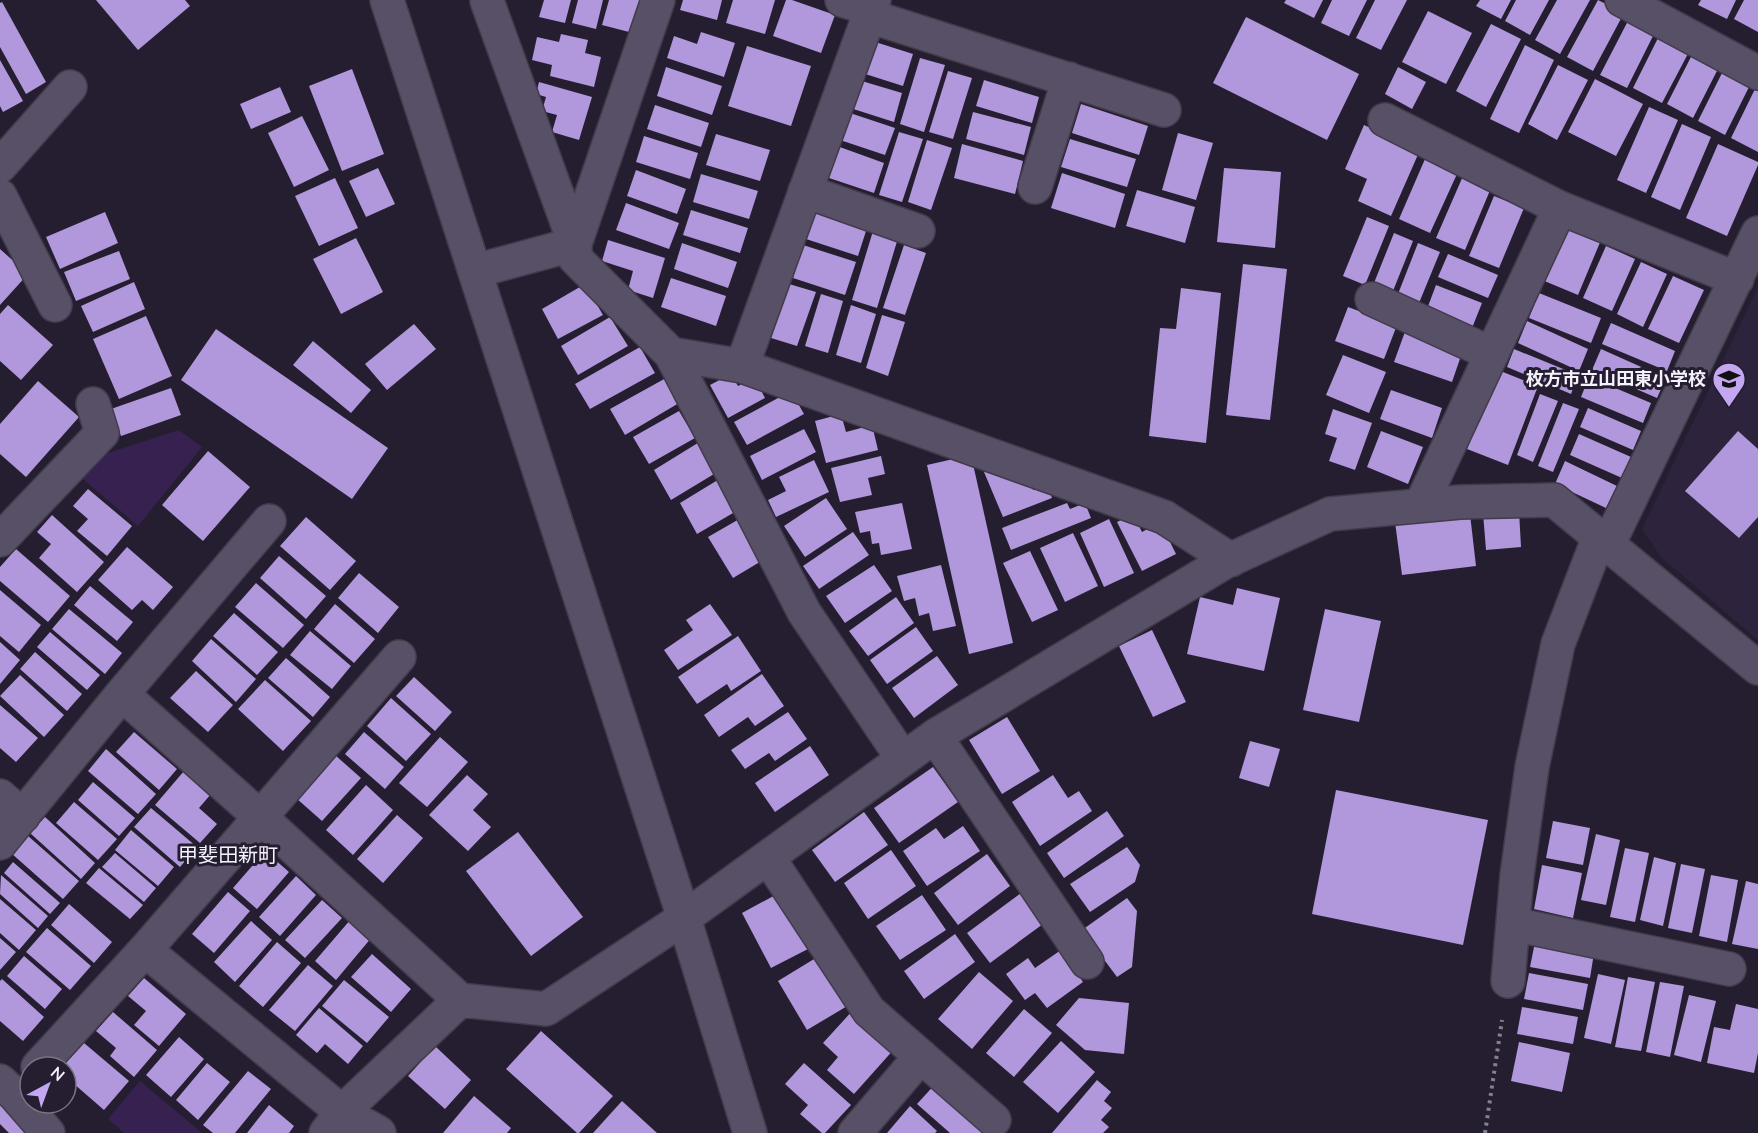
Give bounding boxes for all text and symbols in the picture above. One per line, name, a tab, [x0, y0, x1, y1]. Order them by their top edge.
school or university icon: 枚方市立山田東小学校	[1711, 361, 1747, 408]
place label: 枚方市立山田東小学校	[1526, 367, 1706, 391]
district label: 甲斐田新町	[178, 842, 278, 869]
north arrow	[18, 1055, 78, 1115]
text: N	[45, 1062, 69, 1087]

